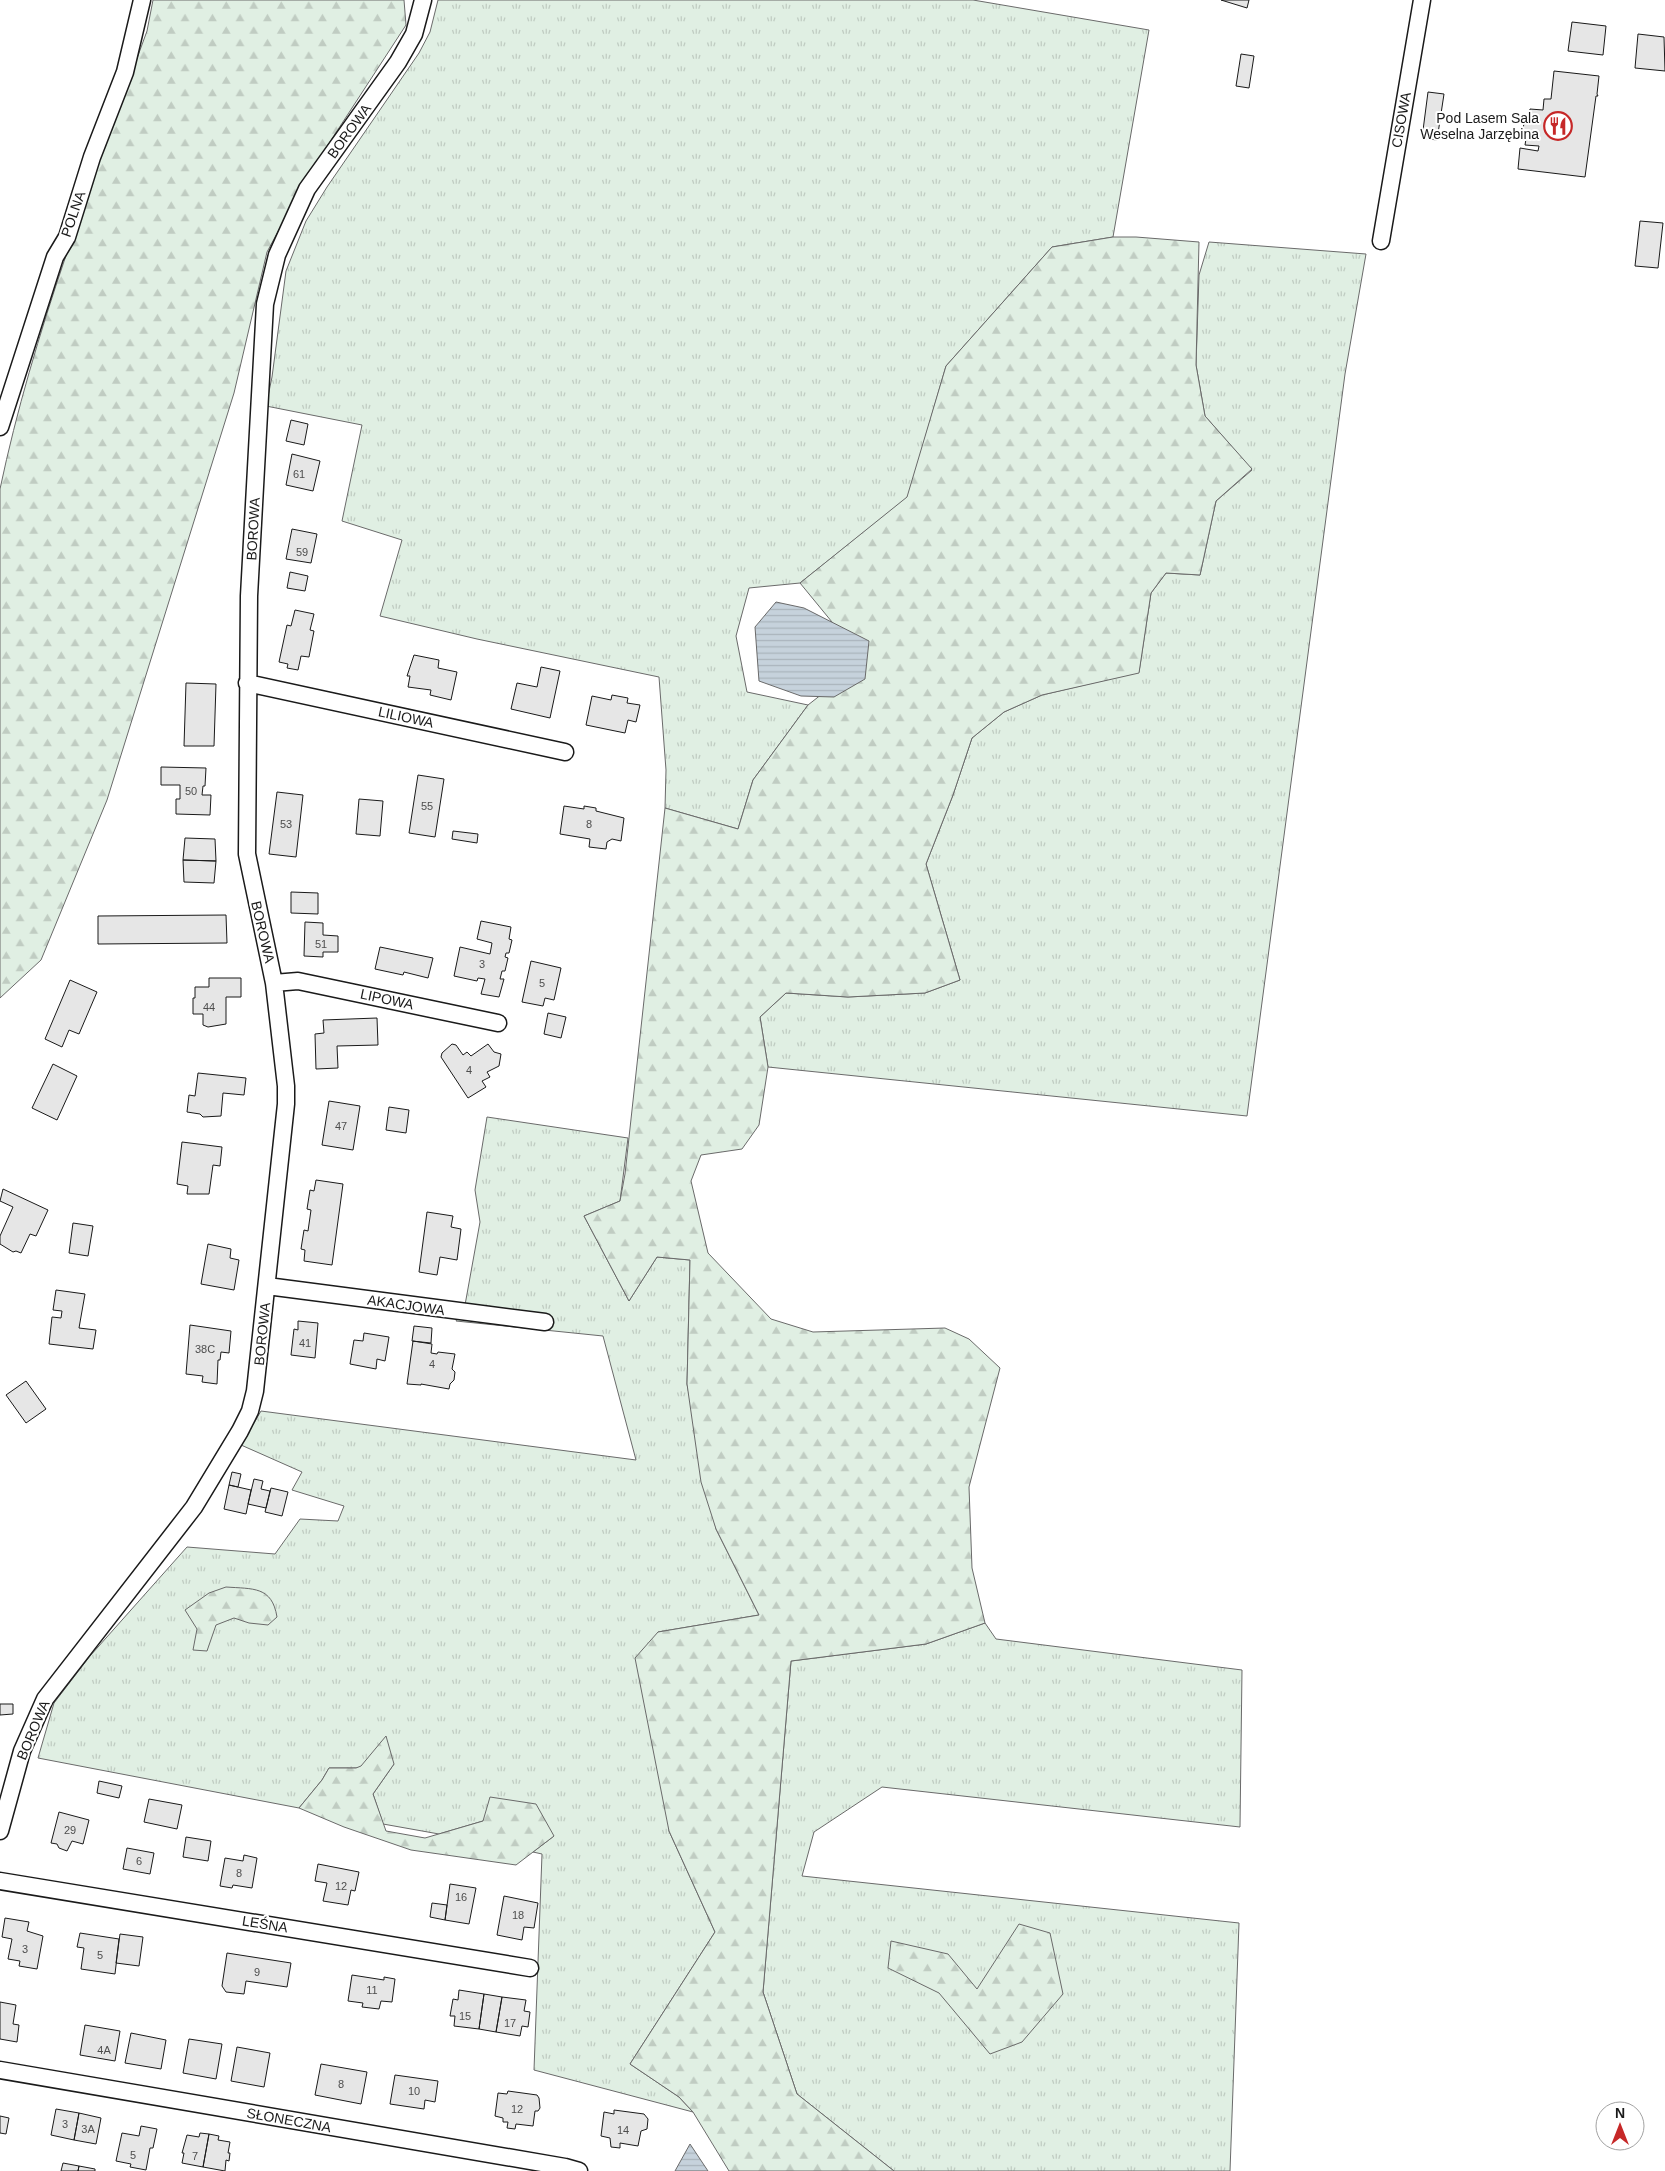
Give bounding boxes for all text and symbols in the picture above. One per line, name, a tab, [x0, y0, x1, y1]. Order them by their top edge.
street label: CISOWA	[1388, 90, 1414, 149]
street label: BOROWA	[324, 100, 374, 161]
place label: Pod Lasem Sala Weselna Jarzębina	[1420, 110, 1539, 142]
restaurant icon: Pod Lasem Sala Weselna Jarzębina	[1543, 111, 1573, 141]
street label: POLNA	[58, 188, 89, 239]
house number: 61	[293, 468, 305, 480]
street label: BOROWA	[243, 496, 263, 561]
house number: 59	[296, 546, 308, 558]
street label: LILIOWA	[377, 703, 436, 731]
house number: 50	[185, 785, 197, 797]
house number: 55	[421, 800, 433, 812]
house number: 53	[280, 818, 292, 830]
house number: 8	[586, 818, 592, 830]
street label: BOROWA	[248, 899, 278, 965]
house number: 51	[315, 938, 327, 950]
house number: 3	[479, 958, 485, 970]
house number: 5	[539, 977, 545, 989]
street label: LIPOWA	[359, 986, 416, 1013]
house number: 44	[203, 1001, 215, 1013]
house number: 4	[466, 1064, 472, 1076]
house number: 47	[335, 1120, 347, 1132]
street label: AKACJOWA	[366, 1292, 446, 1318]
street label: BOROWA	[251, 1301, 273, 1366]
house number: 41	[299, 1337, 311, 1349]
house number: 38C	[195, 1343, 215, 1355]
house number: 4	[429, 1358, 435, 1370]
street label: BOROWA	[13, 1697, 53, 1762]
house number: 29	[64, 1824, 76, 1836]
house number: 6	[136, 1855, 142, 1867]
house number: 8	[236, 1867, 242, 1879]
house number: 12	[335, 1880, 347, 1892]
house number: 16	[455, 1891, 467, 1903]
house number: 18	[512, 1909, 524, 1921]
street label: LEŚNA	[241, 1912, 290, 1936]
house number: 3	[22, 1943, 28, 1955]
house number: 5	[97, 1949, 103, 1961]
house number: 9	[254, 1966, 260, 1978]
house number: 11	[366, 1984, 378, 1996]
house number: 15	[459, 2010, 471, 2022]
house number: 17	[504, 2017, 516, 2029]
house number: 4A	[97, 2044, 111, 2056]
house number: 8	[338, 2078, 344, 2090]
house number: 10	[408, 2085, 420, 2097]
north arrow	[1595, 2101, 1645, 2151]
house number: 12	[511, 2103, 523, 2115]
street label: SŁONECZNA	[245, 2105, 333, 2135]
text: N	[1615, 2105, 1625, 2121]
house number: 3	[62, 2118, 68, 2130]
house number: 3A	[81, 2123, 95, 2135]
house number: 14	[617, 2124, 629, 2136]
house number: 5	[130, 2149, 136, 2161]
house number: 7	[192, 2150, 198, 2162]

